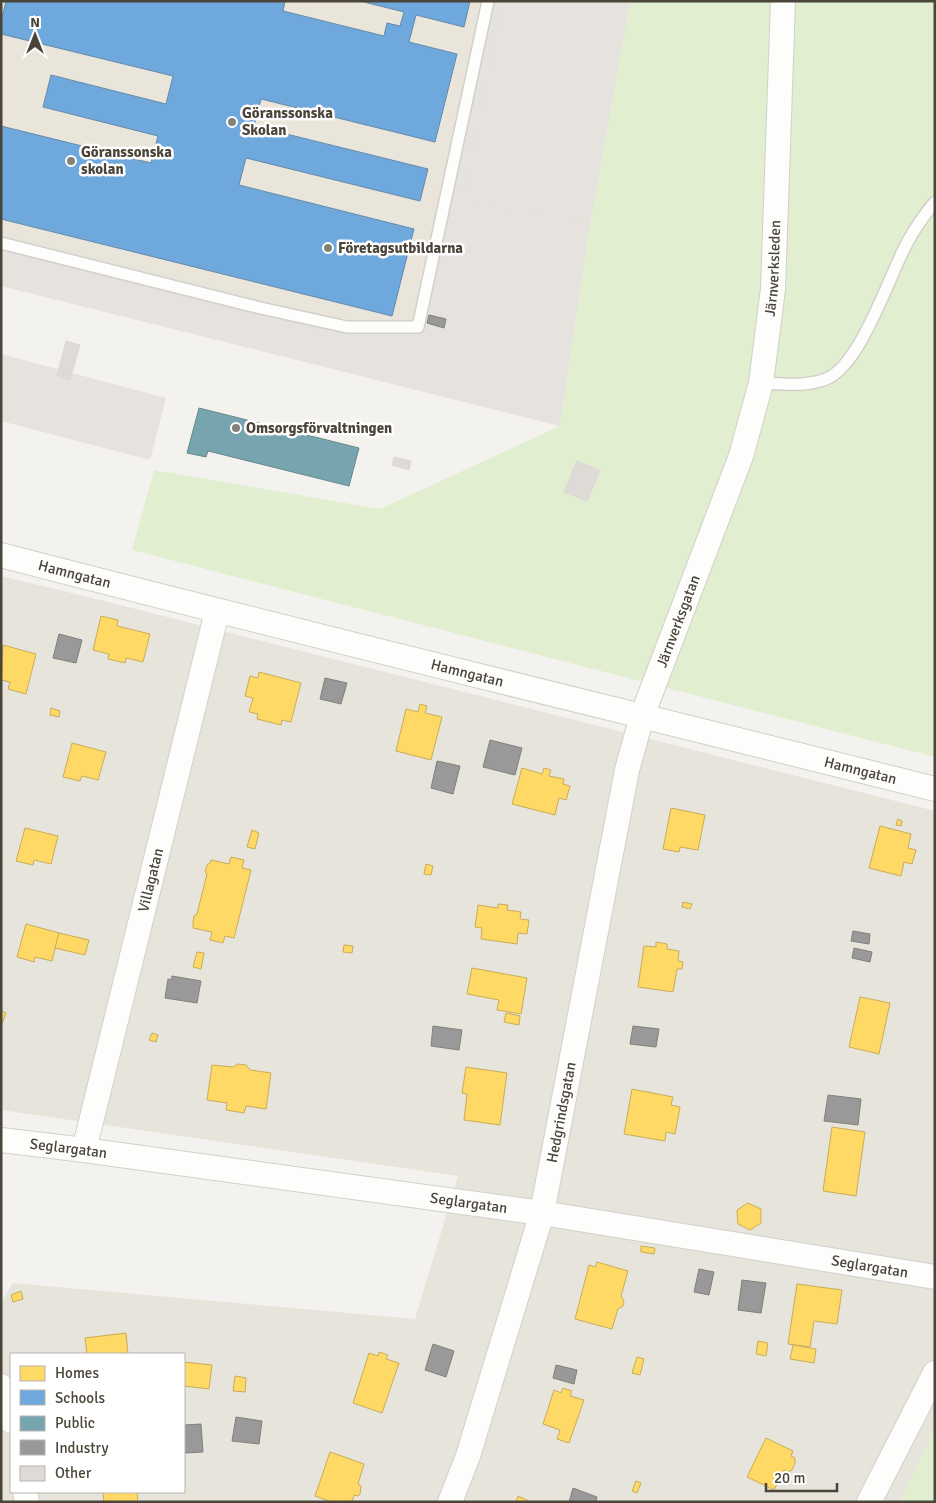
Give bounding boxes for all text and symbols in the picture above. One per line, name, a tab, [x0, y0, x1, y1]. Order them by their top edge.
north arrow	[10, 10, 60, 60]
text: N	[30, 14, 40, 31]
place label: Göranssonska Skolan	[242, 104, 333, 139]
marker: Göranssonska Skolan	[226, 116, 238, 128]
place label: Göranssonska skolan	[81, 143, 172, 178]
marker: Göranssonska skolan	[65, 155, 77, 167]
street label: Järnverksleden	[761, 220, 784, 317]
place label: Företagsutbildarna	[338, 239, 463, 257]
marker: Företagsutbildarna	[322, 242, 334, 254]
place label: Omsorgsförvaltningen	[246, 419, 392, 437]
marker: Omsorgsförvaltningen	[230, 422, 242, 434]
street label: Hamngatan	[36, 556, 113, 592]
street label: Järnverksgatan	[652, 572, 704, 670]
street label: Hamngatan	[429, 655, 506, 691]
street label: Hamngatan	[822, 753, 899, 788]
street label: Villagatan	[134, 846, 167, 914]
street label: Hedgrindsgatan	[543, 1060, 580, 1164]
street label: Seglargatan	[29, 1135, 108, 1162]
street label: Seglargatan	[429, 1189, 508, 1217]
street label: Seglargatan	[830, 1251, 910, 1281]
legend	[10, 1353, 185, 1493]
text: Homes	[55, 1364, 99, 1382]
text: Schools	[55, 1389, 106, 1407]
text: Public	[55, 1414, 95, 1432]
text: Industry	[55, 1439, 108, 1457]
scale bar	[766, 1460, 837, 1492]
text: Other	[55, 1464, 92, 1482]
text: 20 m	[774, 1469, 805, 1487]

